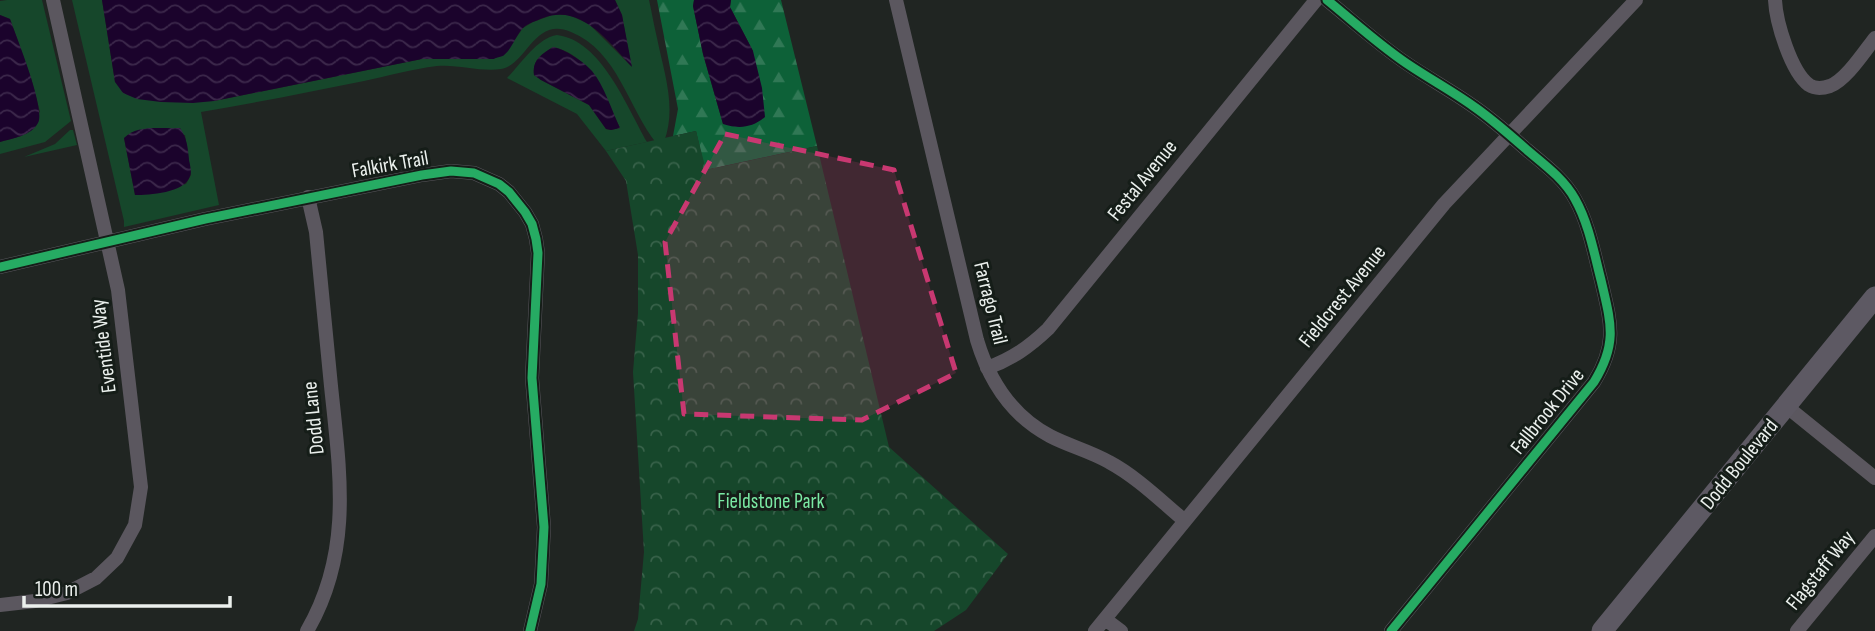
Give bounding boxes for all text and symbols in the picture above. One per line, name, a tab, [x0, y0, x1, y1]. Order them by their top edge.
street label: Festal Avenue	[1102, 135, 1183, 226]
street label: Falkirk Trail	[350, 145, 430, 184]
street label: Fieldcrest Avenue	[1294, 240, 1391, 352]
street label: Farrago Trail	[968, 259, 1013, 347]
street label: Eventide Way	[85, 298, 122, 394]
street label: Fallbrook Drive	[1505, 363, 1590, 459]
street label: Dodd Lane	[297, 380, 330, 456]
street label: Dodd Boulevard	[1695, 414, 1783, 515]
park label: Fieldstone Park	[717, 489, 825, 514]
street label: Flagstaff Way	[1781, 526, 1860, 615]
scale bar	[24, 564, 231, 608]
text: 100 m	[35, 577, 78, 602]

